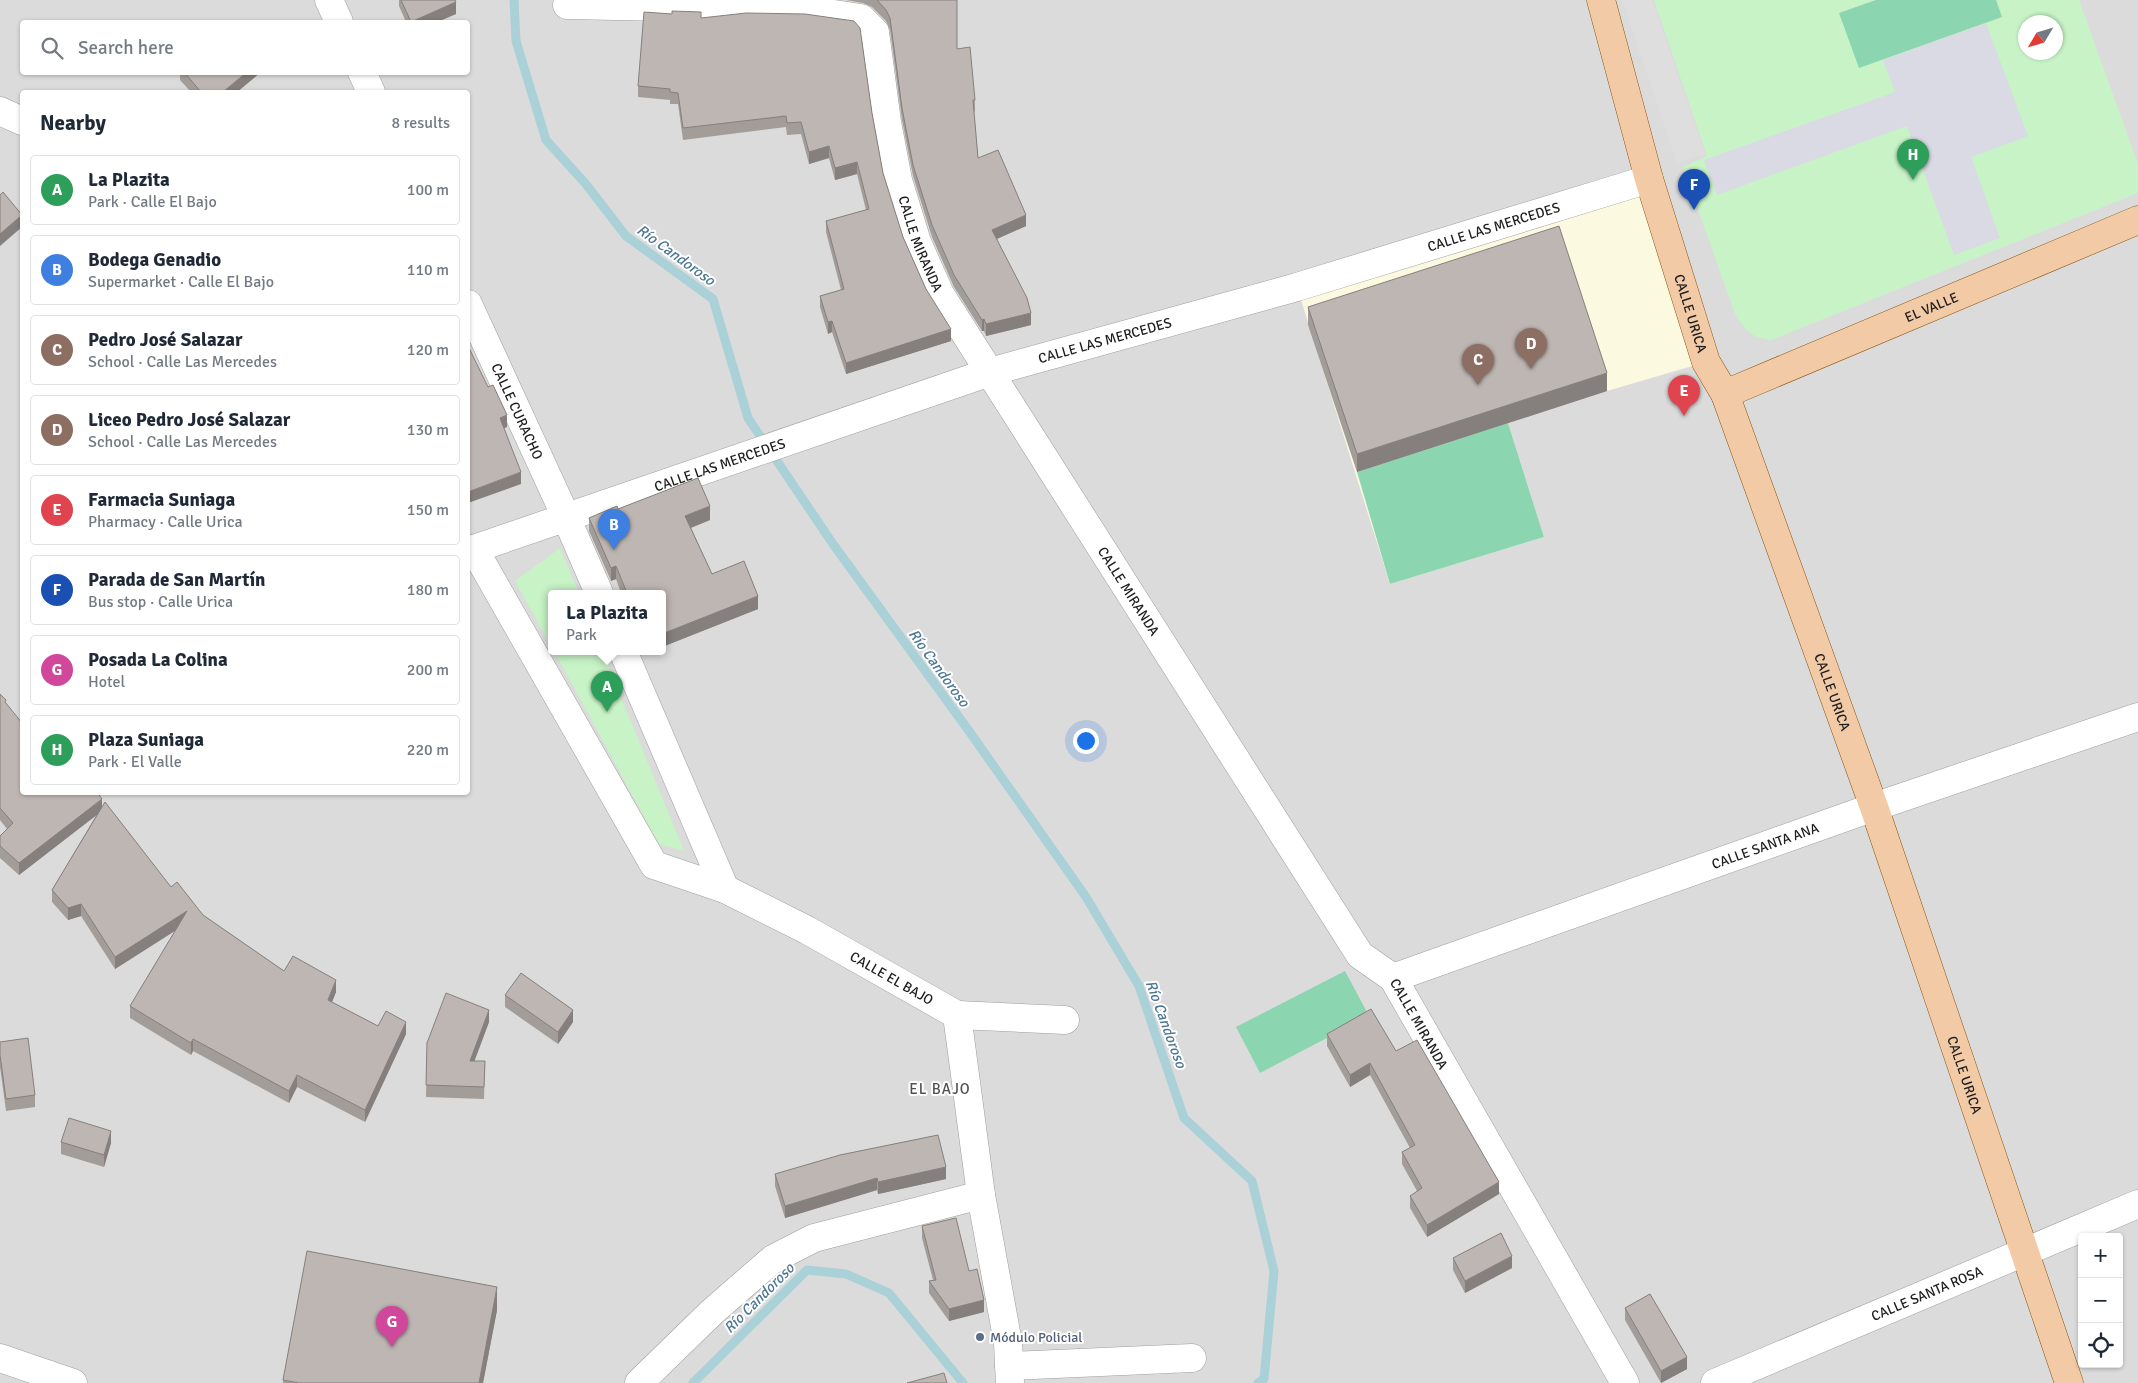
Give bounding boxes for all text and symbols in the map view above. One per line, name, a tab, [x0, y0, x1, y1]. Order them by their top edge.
north arrow	[2018, 15, 2063, 60]
search box	[20, 20, 470, 75]
icon: search	[38, 34, 66, 62]
text: Search here	[78, 36, 174, 60]
text: Nearby	[40, 110, 106, 136]
text: 8 results	[391, 113, 450, 133]
pin: H	[1897, 139, 1929, 180]
text: La Plazita	[88, 168, 170, 192]
pin: F	[1678, 169, 1710, 210]
text: A	[52, 180, 62, 200]
text: 100 m	[407, 180, 449, 200]
text: Park · Calle El Bajo	[88, 192, 217, 212]
street label: CALLE MIRANDA	[894, 194, 946, 295]
street label: CALLE LAS MERCEDES	[1425, 199, 1562, 255]
water label: Río Candoroso	[633, 221, 720, 290]
text: Bodega Genadio	[88, 248, 221, 272]
text: B	[52, 260, 62, 280]
text: 110 m	[407, 260, 449, 280]
text: Supermarket · Calle El Bajo	[88, 272, 274, 292]
street label: CALLE URICA	[1670, 272, 1711, 355]
street label: EL VALLE	[1902, 289, 1961, 326]
street label: CALLE LAS MERCEDES	[1036, 314, 1174, 367]
text: Pedro José Salazar	[88, 328, 243, 352]
pin: D	[1515, 328, 1547, 369]
text: C	[52, 340, 62, 360]
text: 120 m	[407, 340, 449, 360]
pin: C	[1462, 344, 1494, 385]
text: School · Calle Las Mercedes	[88, 352, 277, 372]
street label: CALLE CURACHO	[487, 361, 546, 462]
pin: E	[1668, 375, 1700, 416]
text: Liceo Pedro José Salazar	[88, 408, 290, 432]
text: D	[52, 420, 62, 440]
text: 130 m	[407, 420, 449, 440]
text: School · Calle Las Mercedes	[88, 432, 277, 452]
street label: CALLE LAS MERCEDES	[652, 435, 788, 496]
text: Farmacia Suniaga	[88, 488, 235, 512]
text: E	[52, 500, 62, 520]
text: 150 m	[407, 500, 449, 520]
pin: B	[598, 509, 630, 550]
text: Pharmacy · Calle Urica	[88, 512, 243, 532]
street label: CALLE MIRANDA	[1094, 544, 1163, 639]
text: Parada de San Martín	[88, 568, 266, 592]
text: F	[53, 580, 61, 600]
text: 180 m	[407, 580, 449, 600]
popup	[548, 590, 666, 655]
text: Bus stop · Calle Urica	[88, 592, 233, 612]
text: La Plazita	[566, 601, 648, 625]
text: Park	[566, 625, 597, 645]
water label: Río Candoroso	[905, 625, 974, 712]
text: Posada La Colina	[88, 648, 228, 672]
street label: CALLE URICA	[1810, 651, 1854, 734]
text: G	[52, 660, 62, 680]
text: 200 m	[407, 660, 449, 680]
pin: A	[591, 671, 623, 712]
text: Hotel	[88, 672, 125, 692]
text: Plaza Suniaga	[88, 728, 204, 752]
your location	[1073, 728, 1099, 754]
text: H	[52, 740, 62, 760]
text: 220 m	[407, 740, 449, 760]
text: Park · El Valle	[88, 752, 182, 772]
street label: CALLE SANTA ANA	[1709, 819, 1822, 873]
street label: CALLE EL BAJO	[847, 948, 936, 1009]
street label: CALLE MIRANDA	[1386, 976, 1452, 1073]
water label: Río Candoroso	[1142, 978, 1191, 1071]
street label: CALLE URICA	[1943, 1034, 1985, 1117]
district label: EL BAJO	[909, 1080, 971, 1098]
map controls	[2078, 1233, 2123, 1368]
button: +	[2078, 1233, 2123, 1278]
water label: Río Candoroso	[720, 1258, 799, 1337]
street label: CALLE SANTA ROSA	[1869, 1263, 1986, 1325]
button: −	[2078, 1278, 2123, 1323]
pin: G	[376, 1306, 408, 1347]
button: locate	[2078, 1323, 2123, 1368]
place label: Módulo Policial	[990, 1329, 1082, 1346]
marker: Módulo Policial	[974, 1331, 986, 1343]

